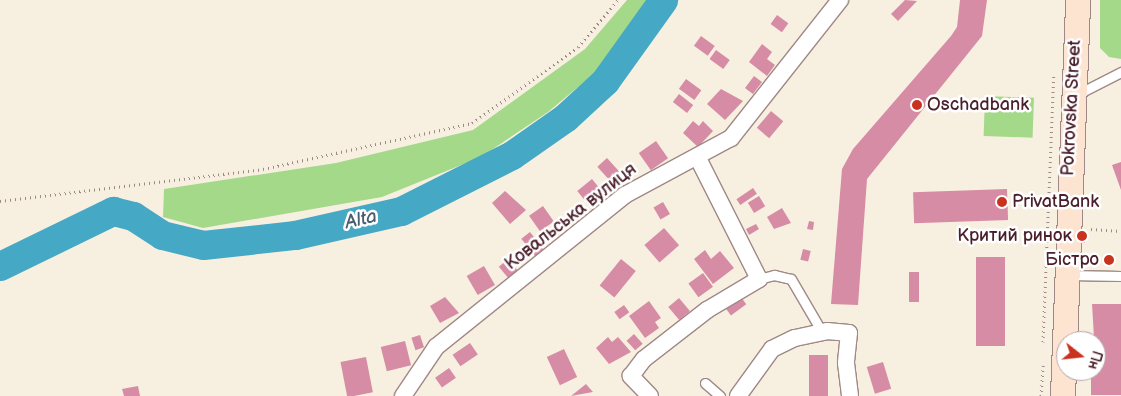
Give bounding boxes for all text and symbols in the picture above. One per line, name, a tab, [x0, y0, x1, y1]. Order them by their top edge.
street label: Pokrovska Street	[1058, 39, 1086, 177]
place label: Oschadbank	[927, 94, 1029, 116]
marker: Oschadbank	[911, 99, 923, 111]
street label: Ковальська вулиця	[501, 159, 641, 275]
place label: PrivatBank	[1012, 191, 1099, 213]
marker: PrivatBank	[996, 196, 1008, 208]
water label: Alta	[343, 205, 379, 235]
place label: Критий ринок	[957, 225, 1072, 247]
marker: Критий ринок	[1076, 230, 1088, 242]
place label: Бістро	[1045, 249, 1099, 271]
marker: Бістро	[1103, 254, 1115, 266]
north arrow	[1056, 331, 1106, 381]
text: Пн	[1084, 349, 1106, 371]

